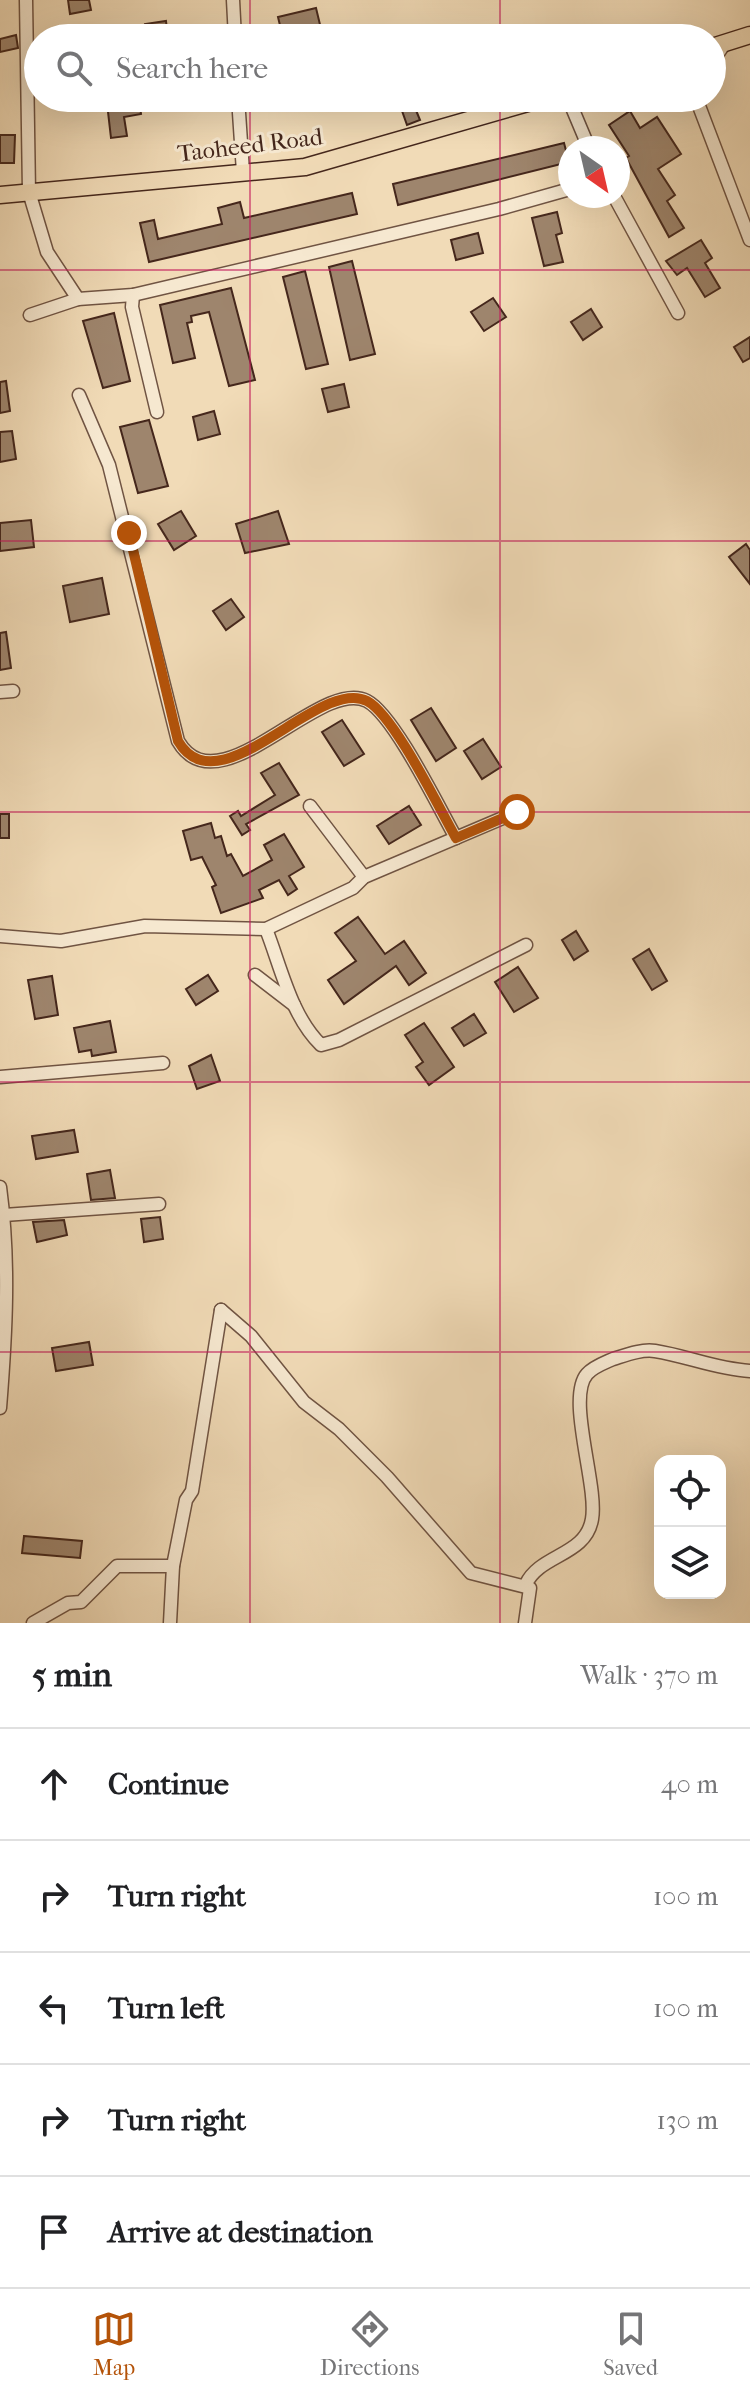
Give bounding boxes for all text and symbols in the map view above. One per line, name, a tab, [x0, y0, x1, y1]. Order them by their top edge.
search box	[24, 24, 726, 112]
icon: search	[52, 46, 96, 90]
text: Search here	[116, 51, 268, 86]
street label: Taoheed Road	[176, 122, 325, 168]
north arrow	[558, 136, 630, 208]
route end	[111, 515, 147, 551]
route start	[499, 794, 535, 830]
map controls	[654, 1455, 726, 1599]
button: locate	[654, 1455, 726, 1527]
button: layers	[654, 1527, 726, 1599]
text: 5 min	[32, 1655, 112, 1695]
text: Walk · 370 m	[581, 1660, 718, 1691]
icon: ahead	[32, 1762, 76, 1806]
text: Continue	[108, 1767, 229, 1802]
text: 40 m	[661, 1769, 718, 1800]
icon: right	[32, 1874, 76, 1918]
text: Turn right	[108, 1879, 246, 1914]
text: 100 m	[653, 1881, 718, 1912]
icon: left	[32, 1986, 76, 2030]
text: Turn left	[108, 1991, 225, 2026]
text: 100 m	[653, 1993, 718, 2024]
icon: right	[32, 2098, 76, 2142]
text: Turn right	[108, 2103, 246, 2138]
text: 130 m	[657, 2105, 718, 2136]
icon: arrive	[32, 2210, 76, 2254]
text: Arrive at destination	[108, 2215, 373, 2250]
tab: Map	[92, 2307, 136, 2381]
tab: Directions	[320, 2307, 419, 2381]
tab: Saved	[603, 2307, 658, 2381]

